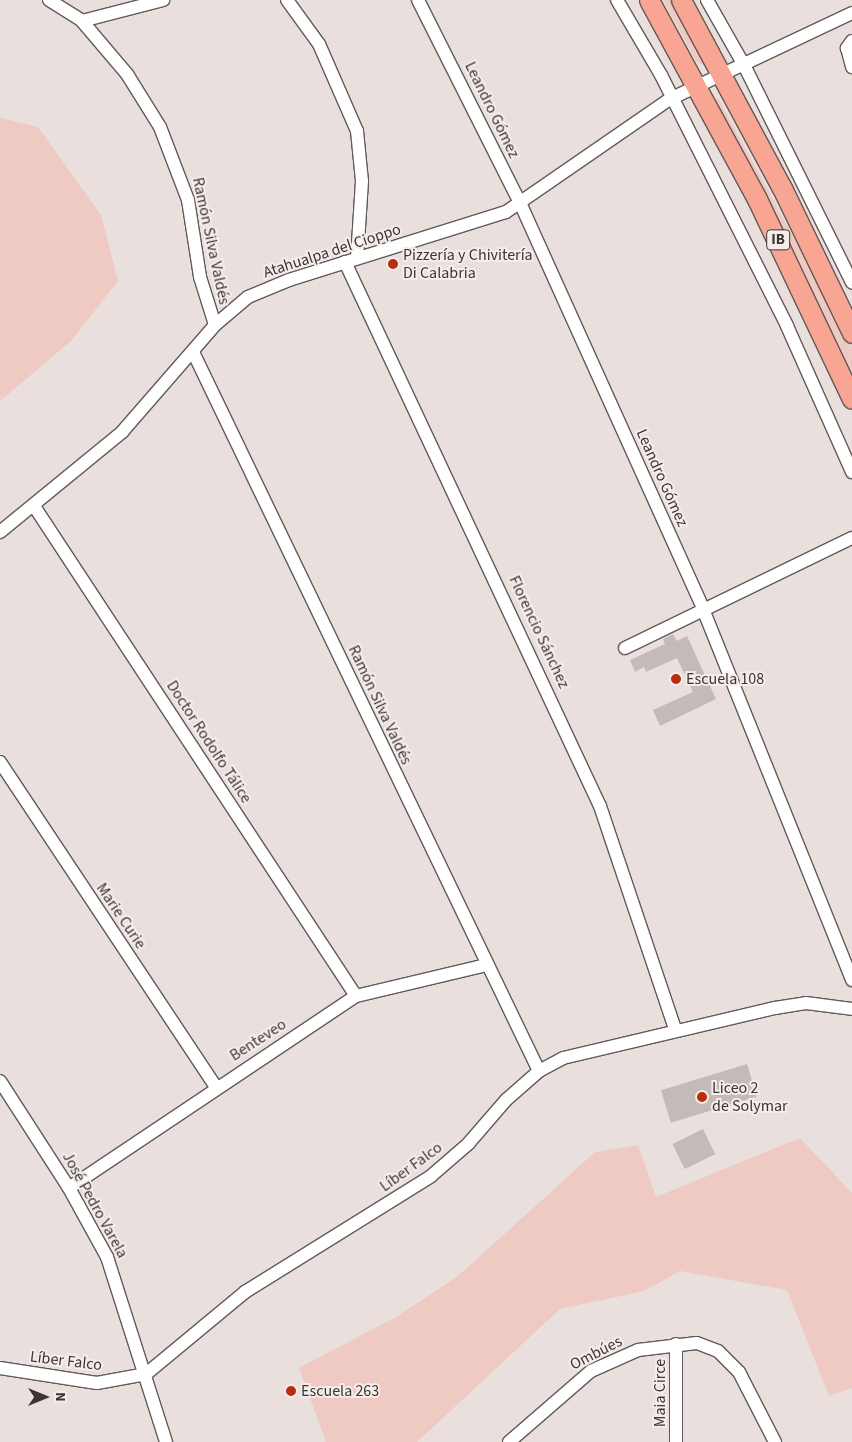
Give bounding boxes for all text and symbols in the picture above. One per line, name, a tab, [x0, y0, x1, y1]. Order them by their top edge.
street label: Leandro Gómez	[460, 59, 524, 161]
street label: Ramón Silva Valdés	[188, 176, 234, 306]
street label: Atahualpa del Cioppo	[261, 220, 403, 282]
road number: IB	[766, 228, 790, 252]
place label: Pizzería y Chivitería Di Calabria	[403, 245, 533, 283]
marker: Pizzería y Chivitería Di Calabria	[387, 258, 399, 270]
street label: Leandro Gómez	[632, 426, 692, 530]
street label: Florencio Sánchez	[505, 573, 573, 691]
street label: Ramón Silva Valdés	[344, 642, 416, 768]
place label: Escuela 108	[686, 669, 764, 689]
marker: Escuela 108	[670, 673, 682, 685]
street label: Doctor Rodolfo Tálice	[162, 677, 256, 807]
street label: Marie Curie	[92, 879, 150, 953]
street label: Benteveo	[226, 1015, 290, 1065]
place label: Liceo 2 de Solymar	[712, 1078, 788, 1116]
marker: Liceo 2 de Solymar	[696, 1091, 708, 1103]
street label: Líber Falco	[376, 1138, 446, 1196]
street label: José Pedro Varela	[58, 1149, 132, 1261]
street label: Ombúes	[567, 1332, 625, 1374]
street label: Líber Falco	[29, 1347, 103, 1375]
street label: Maia Circe	[650, 1359, 670, 1427]
north arrow	[20, 1372, 70, 1422]
place label: Escuela 263	[301, 1381, 379, 1401]
marker: Escuela 263	[285, 1385, 297, 1397]
text: N	[50, 1392, 70, 1402]

